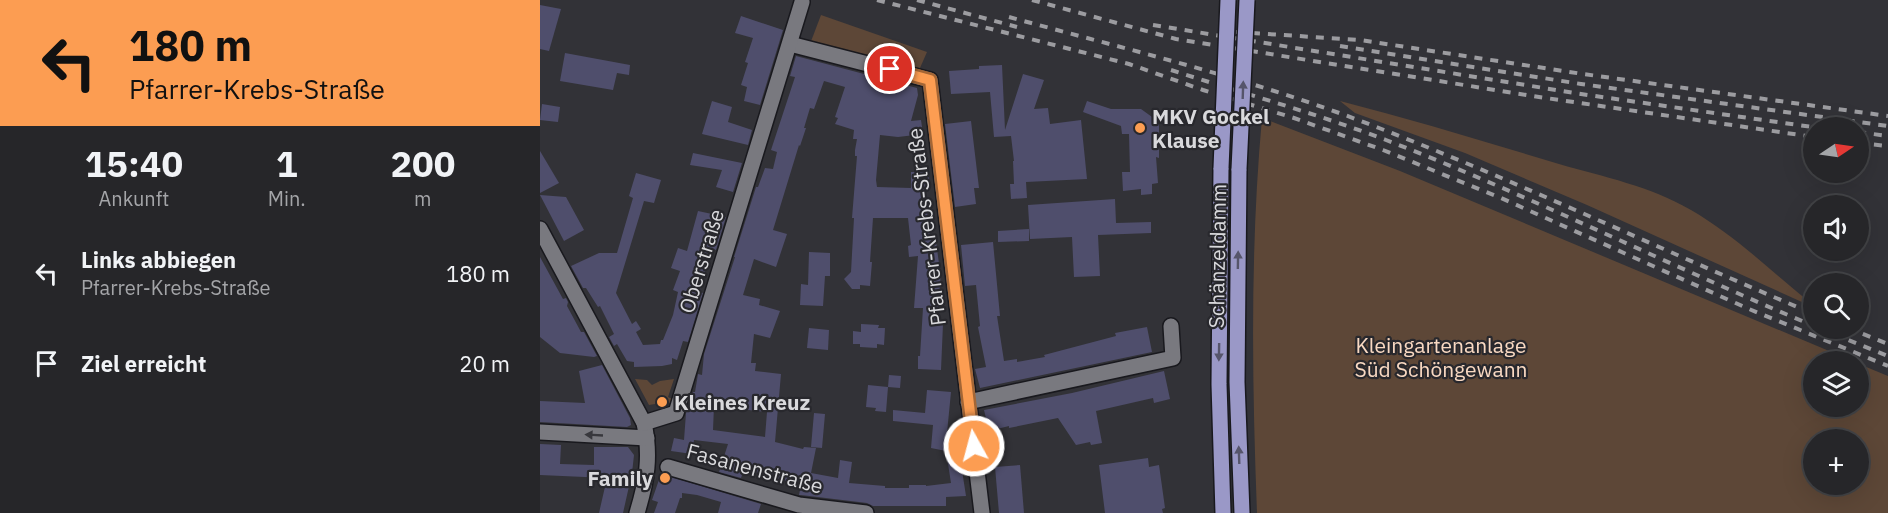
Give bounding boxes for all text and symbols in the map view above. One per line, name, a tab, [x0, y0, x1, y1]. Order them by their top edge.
text: 180 m	[129, 18, 252, 73]
icon: left	[30, 24, 108, 102]
pin	[864, 43, 915, 94]
icon: arrive	[873, 52, 906, 85]
text: Pfarrer-Krebs-Straße	[129, 71, 385, 106]
one-way arrow	[1238, 80, 1247, 99]
place label: MKV Gockel Klause	[1152, 102, 1269, 154]
north arrow	[1803, 117, 1869, 183]
map controls	[1803, 117, 1869, 495]
marker: MKV Gockel Klause	[1133, 121, 1147, 135]
street label: Pfarrer-Krebs-Straße	[900, 127, 952, 327]
text: 15:40	[85, 140, 183, 187]
text: 1	[276, 140, 298, 187]
text: 200	[390, 140, 455, 187]
street label: Schänzeldamm	[1202, 183, 1232, 329]
text: Ankunft	[98, 185, 169, 212]
text: Min.	[268, 185, 306, 212]
text: m	[414, 185, 432, 212]
button: sound	[1803, 195, 1869, 261]
street label: Oberstraße	[672, 205, 730, 317]
text: Links abbiegen	[81, 245, 236, 274]
one-way arrow	[1234, 250, 1243, 269]
icon: left	[30, 257, 63, 290]
text: 180 m	[446, 259, 510, 288]
button: search	[1803, 273, 1869, 339]
text: Pfarrer-Krebs-Straße	[81, 274, 271, 301]
park label: Kleingartenanlage Süd Schöngewann	[1354, 331, 1528, 383]
one-way arrow	[1214, 343, 1224, 362]
icon: arrive	[30, 347, 63, 380]
text: Ziel erreicht	[81, 349, 206, 378]
text: 20 m	[459, 349, 510, 378]
button: layers	[1803, 351, 1869, 417]
place label: Kleines Kreuz	[674, 388, 811, 416]
marker: Kleines Kreuz	[655, 395, 669, 409]
position arrow	[942, 414, 1006, 478]
button: +	[1803, 429, 1869, 495]
one-way arrow	[584, 431, 603, 440]
street label: Fasanenstraße	[684, 436, 826, 500]
one-way arrow	[1235, 445, 1244, 464]
place label: Family	[587, 464, 654, 492]
marker: Family	[658, 471, 672, 485]

